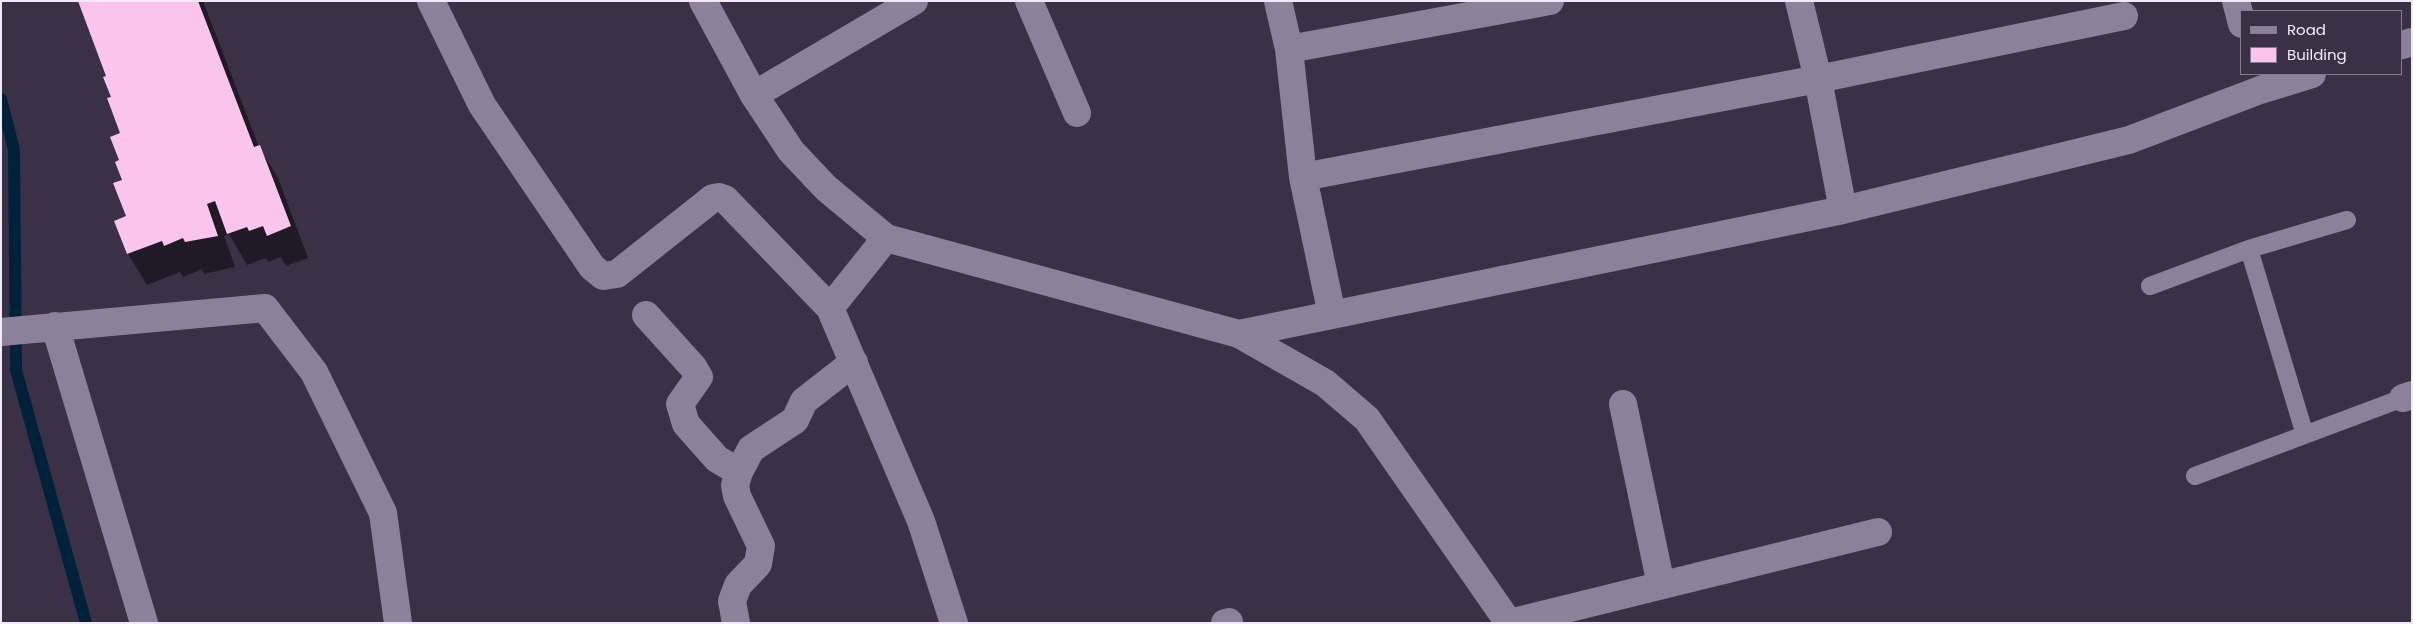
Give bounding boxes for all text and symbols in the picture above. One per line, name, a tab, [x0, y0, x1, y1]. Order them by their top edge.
legend	[2240, 10, 2403, 75]
text: Road	[2287, 19, 2326, 40]
text: Building	[2287, 44, 2347, 65]

